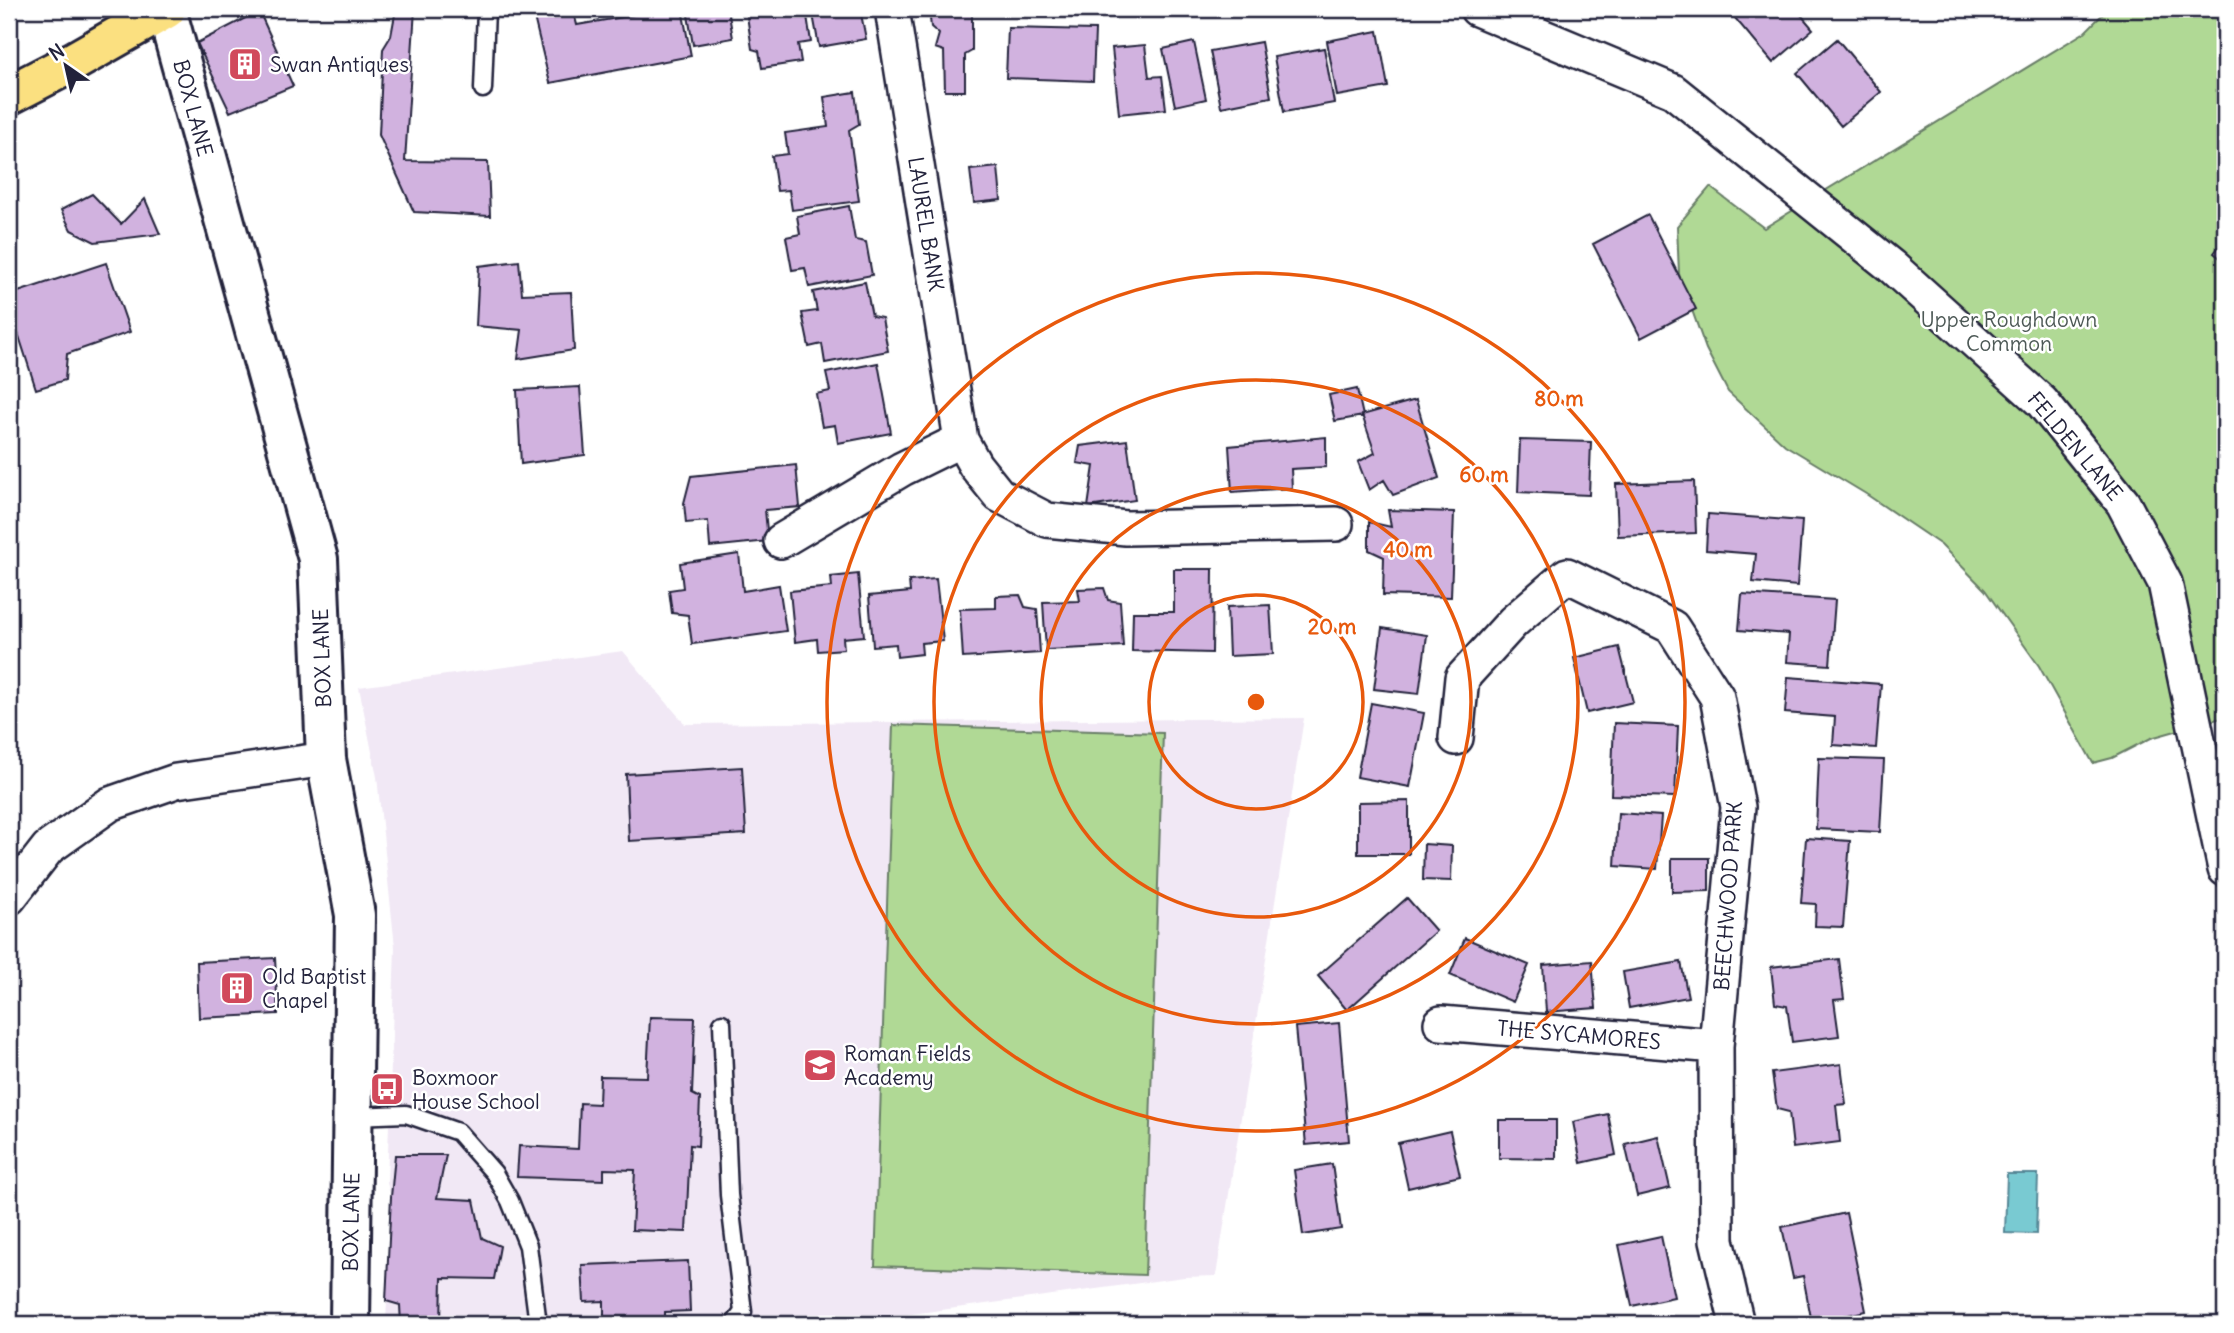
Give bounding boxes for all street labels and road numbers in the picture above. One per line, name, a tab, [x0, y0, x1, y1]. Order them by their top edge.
street label: BOX LANE	[167, 57, 219, 159]
street label: LAUREL BANK	[902, 155, 950, 293]
street label: FELDEN LANE	[2022, 386, 2128, 506]
street label: BOX LANE	[307, 608, 337, 708]
street label: BEECHWOOD PARK	[1708, 800, 1748, 992]
street label: THE SYCAMORES	[1496, 1014, 1662, 1056]
street label: BOX LANE	[337, 1172, 365, 1272]

